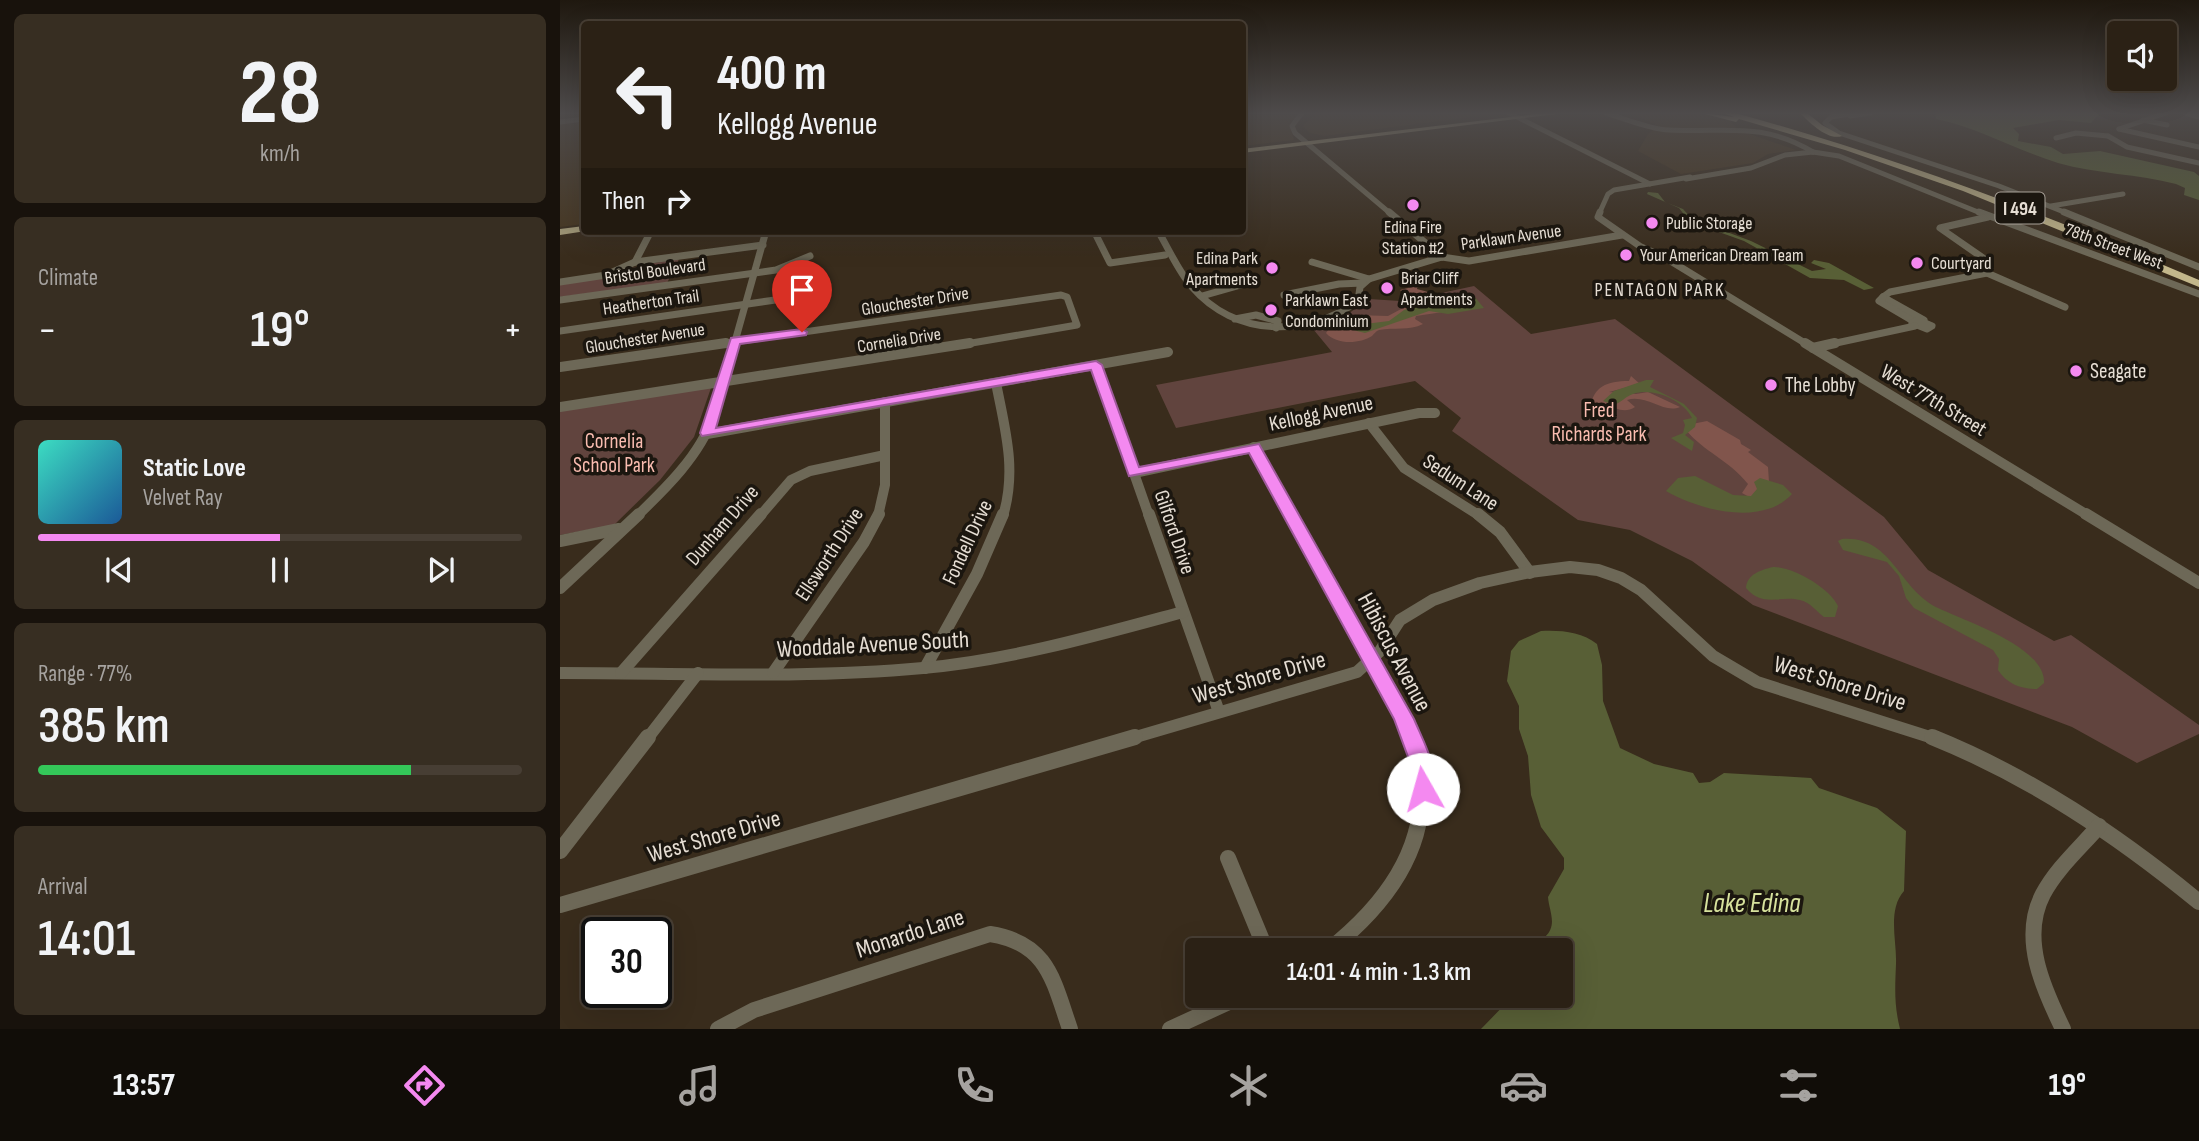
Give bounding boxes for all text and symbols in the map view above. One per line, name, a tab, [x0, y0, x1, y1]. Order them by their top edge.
map controls	[2107, 21, 2177, 91]
button: sound	[2107, 21, 2177, 91]
text: 28	[239, 40, 321, 149]
text: 400 m	[717, 45, 827, 104]
icon: left	[602, 49, 693, 140]
text: Kellogg Avenue	[717, 105, 878, 144]
text: km/h	[260, 140, 300, 168]
icon: right	[659, 182, 697, 220]
text: Then	[602, 186, 645, 217]
road number: I 494	[1996, 192, 2044, 224]
marker: Edina Fire Station #2	[1405, 197, 1421, 213]
place label: Public Storage	[1666, 213, 1752, 234]
marker: Public Storage	[1644, 215, 1660, 231]
place label: Edina Fire Station #2	[1382, 217, 1444, 259]
street label: 78th Street West	[2062, 219, 2166, 274]
street label: Parklawn Avenue	[1459, 220, 1563, 255]
place label: Your American Dream Team	[1640, 245, 1804, 266]
marker: Your American Dream Team	[1618, 247, 1634, 263]
place label: Edina Park Apartments	[1185, 248, 1258, 290]
place label: Courtyard	[1931, 253, 1991, 274]
street label: Bristol Boulevard	[603, 254, 707, 289]
marker: Courtyard	[1909, 255, 1925, 271]
pin	[772, 260, 832, 332]
marker: Edina Park Apartments	[1264, 260, 1280, 276]
text: Climate	[38, 264, 98, 292]
place label: Briar Cliff Apartments	[1400, 268, 1473, 310]
icon: arrive	[783, 271, 821, 309]
district label: PENTAGON PARK	[1594, 279, 1726, 302]
marker: Briar Cliff Apartments	[1379, 280, 1395, 296]
street label: Glouchester Drive	[860, 283, 970, 320]
street label: Heatherton Trail	[602, 285, 701, 320]
place label: Parklawn East Condominium	[1285, 290, 1369, 332]
text: 19°	[250, 299, 310, 362]
marker: Parklawn East Condominium	[1263, 302, 1279, 318]
text: −	[38, 308, 57, 353]
text: +	[503, 308, 522, 353]
street label: Glouchester Avenue	[584, 319, 706, 358]
street label: Cornelia Drive	[856, 324, 942, 357]
street label: West 77th Street	[1876, 359, 1991, 442]
place label: Seagate	[2090, 359, 2146, 384]
marker: Seagate	[2068, 363, 2084, 379]
place label: The Lobby	[1785, 373, 1856, 398]
marker: The Lobby	[1763, 377, 1779, 393]
street label: Kellogg Avenue	[1267, 390, 1375, 437]
park label: Fred Richards Park	[1551, 398, 1647, 447]
park label: Cornelia School Park	[573, 429, 655, 478]
street label: Sedum Lane	[1418, 449, 1503, 516]
text: Static Love	[143, 453, 246, 484]
street label: Dunham Drive	[681, 480, 764, 571]
text: Velvet Ray	[143, 484, 223, 512]
street label: Gilford Drive	[1149, 487, 1201, 577]
street label: Fondell Drive	[937, 496, 998, 588]
street label: Ellsworth Drive	[790, 503, 869, 606]
icon: previous	[100, 551, 138, 589]
icon: pause	[261, 551, 299, 589]
icon: next	[422, 551, 460, 589]
street label: Hibiscus Avenue	[1351, 588, 1438, 717]
street label: Wooddale Avenue South	[776, 625, 970, 664]
street label: West Shore Drive	[1189, 645, 1329, 710]
street label: West Shore Drive	[1770, 650, 1910, 717]
text: Range · 77%	[38, 660, 132, 688]
text: 385 km	[38, 695, 170, 758]
position arrow	[1386, 752, 1460, 826]
street label: West Shore Drive	[644, 804, 784, 869]
text: Arrival	[38, 873, 87, 901]
water label: Lake Edina	[1703, 887, 1801, 920]
street label: Monardo Lane	[852, 902, 968, 965]
text: 14:01	[38, 908, 135, 971]
speed limit sign: 30	[581, 917, 672, 1008]
text: 14:01 · 4 min · 1.3 km	[1287, 957, 1471, 988]
icon: directions	[400, 1061, 449, 1110]
icon: music	[675, 1061, 724, 1110]
icon: phone	[950, 1061, 999, 1110]
icon: climate	[1224, 1061, 1273, 1110]
icon: car	[1499, 1061, 1548, 1110]
icon: filters	[1774, 1061, 1823, 1110]
text: 13:57	[113, 1066, 175, 1105]
text: 19°	[2048, 1066, 2086, 1105]

